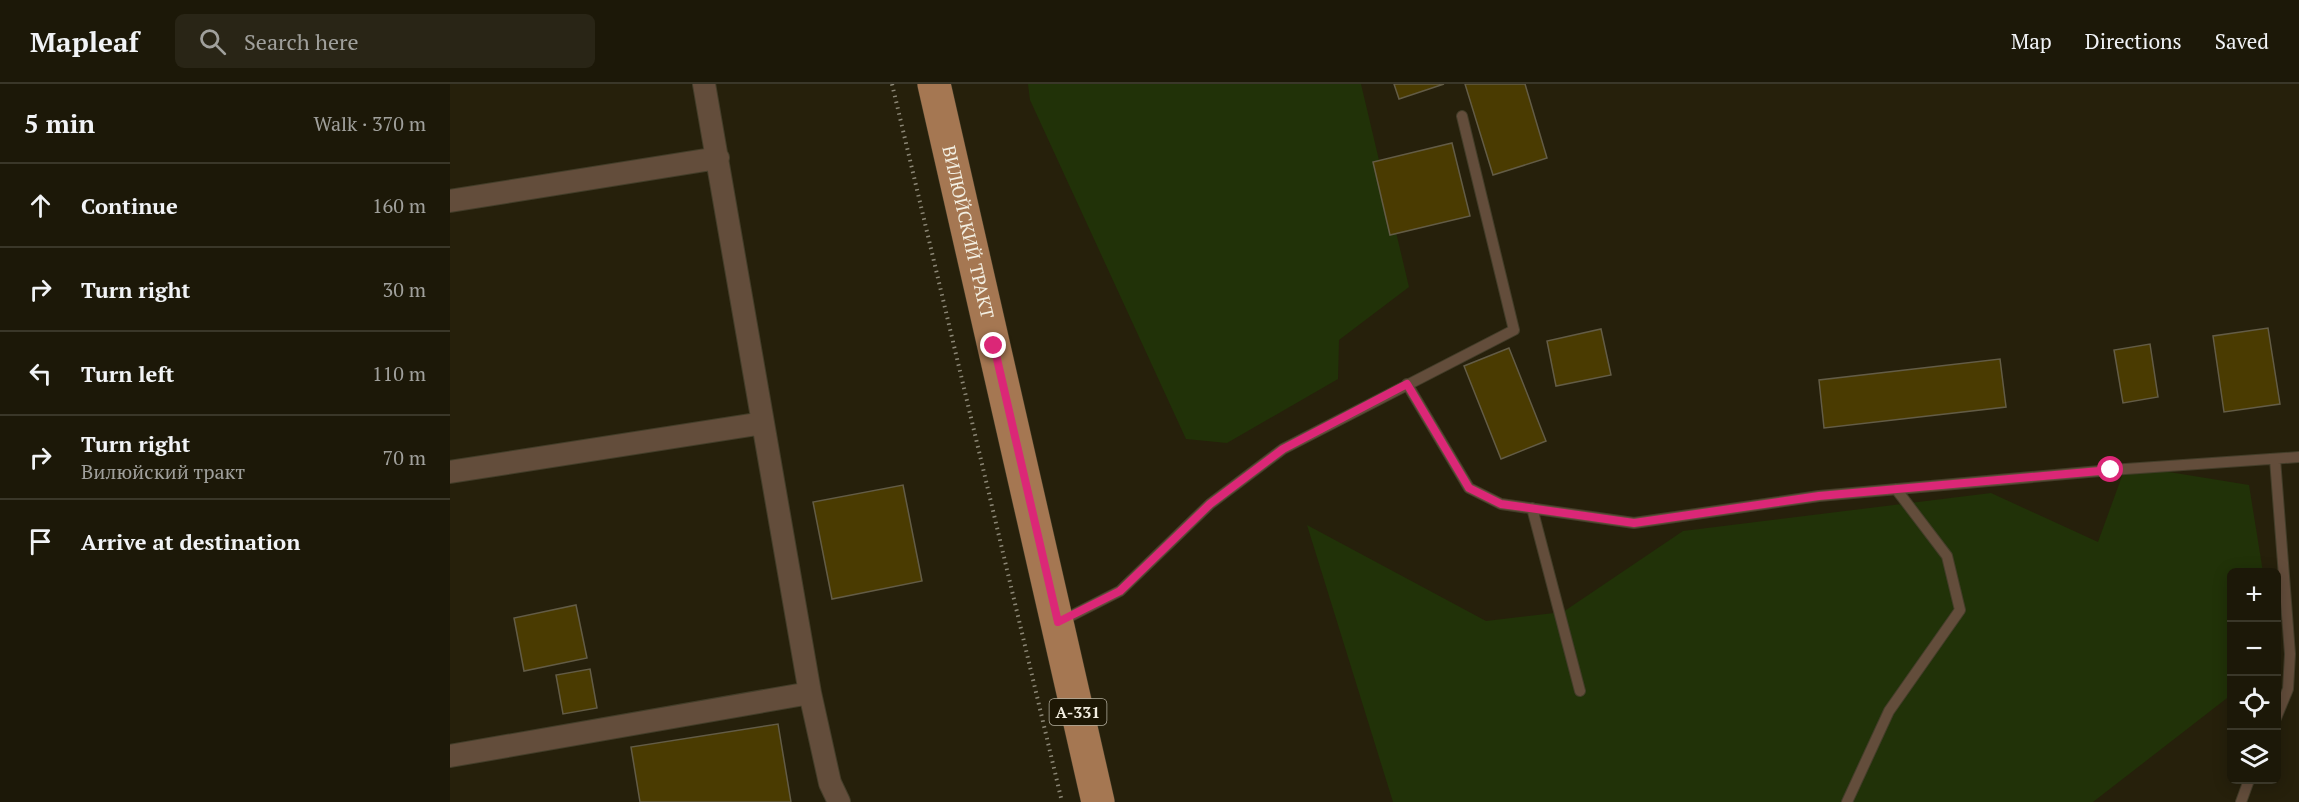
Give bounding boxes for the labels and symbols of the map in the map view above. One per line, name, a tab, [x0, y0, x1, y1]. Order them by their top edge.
street label: ВИЛЮЙСКИЙ ТРАКТ	[937, 143, 1000, 321]
route end	[980, 332, 1006, 358]
route start	[2097, 456, 2123, 482]
road number: А-331	[1050, 699, 1106, 725]

